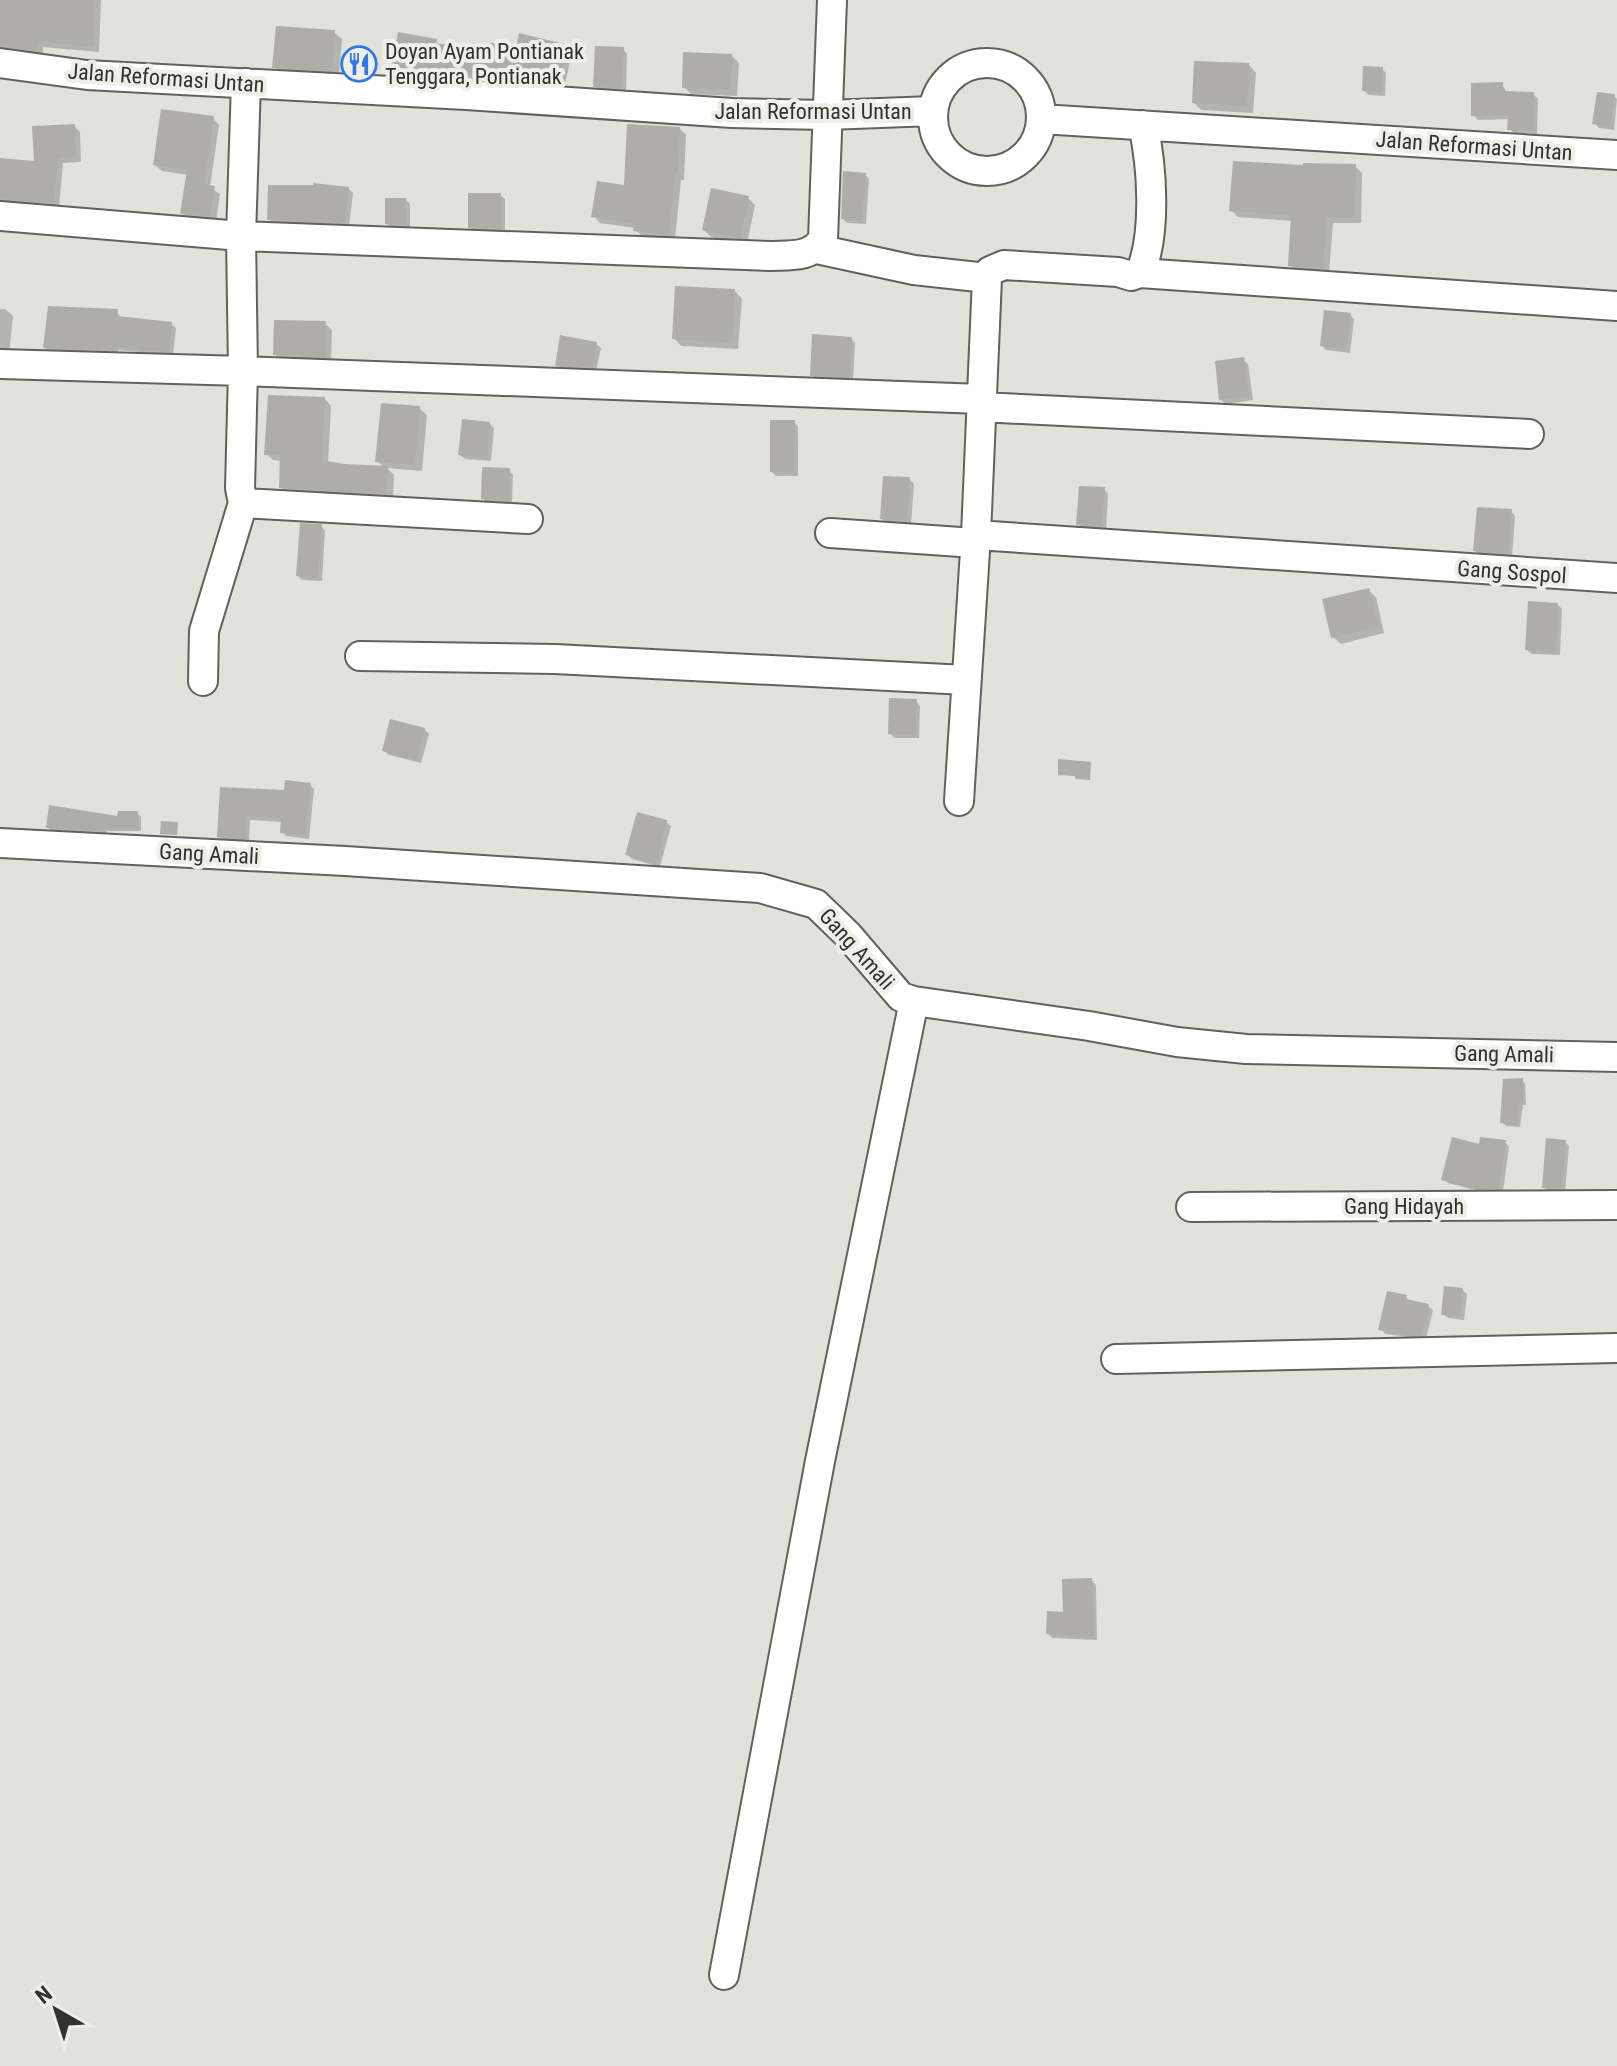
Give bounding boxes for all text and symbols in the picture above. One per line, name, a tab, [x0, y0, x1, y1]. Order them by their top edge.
place label: Doyan Ayam Pontianak Tenggara, Pontianak	[385, 39, 584, 89]
restaurant icon: Doyan Ayam Pontianak Tenggara, Pontianak	[340, 45, 378, 83]
street label: Jalan Reformasi Untan	[67, 59, 265, 97]
street label: Jalan Reformasi Untan	[714, 99, 912, 124]
street label: Jalan Reformasi Untan	[1375, 127, 1573, 165]
street label: Gang Sospol	[1456, 556, 1568, 588]
street label: Gang Amali	[158, 839, 260, 869]
street label: Gang Amali	[814, 903, 900, 995]
street label: Gang Amali	[1454, 1041, 1554, 1067]
street label: Gang Hidayah	[1344, 1194, 1464, 1219]
north arrow	[16, 1970, 96, 2050]
text: N	[31, 1981, 57, 2009]

